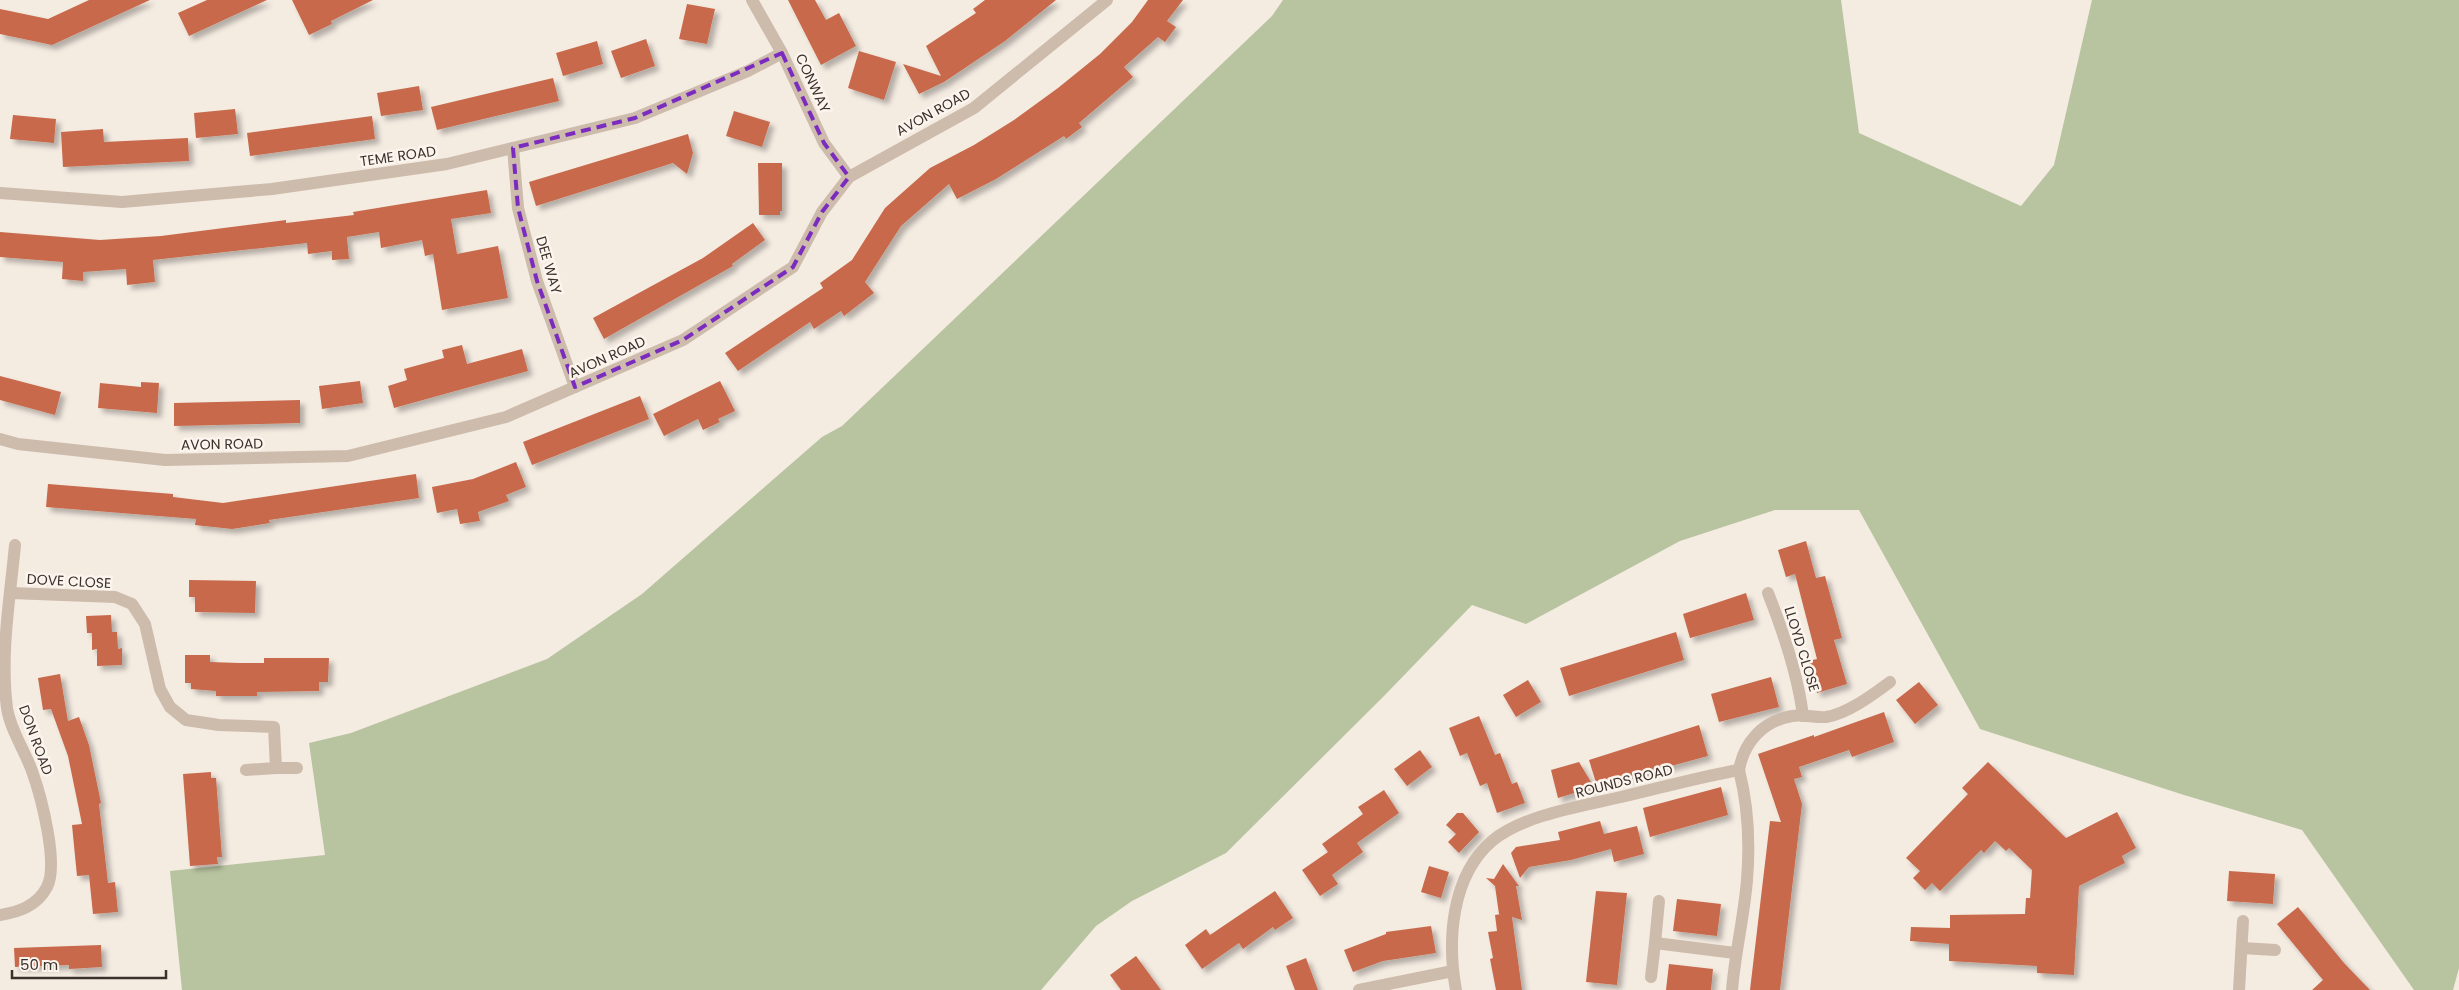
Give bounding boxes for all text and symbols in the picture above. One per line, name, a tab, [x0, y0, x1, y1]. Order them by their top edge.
street label: CONWAY	[791, 50, 835, 116]
street label: AVON ROAD	[892, 83, 974, 141]
street label: TEME ROAD	[359, 141, 437, 171]
street label: DEE WAY	[531, 234, 567, 296]
street label: AVON ROAD	[565, 331, 649, 383]
street label: AVON ROAD	[181, 433, 263, 455]
street label: DOVE CLOSE	[26, 569, 112, 593]
street label: LLOYD CLOSE	[1780, 604, 1824, 694]
street label: DON ROAD	[14, 702, 58, 778]
street label: ROUNDS ROAD	[1573, 759, 1675, 803]
scale bar	[12, 948, 166, 980]
text: 50 m	[20, 954, 58, 975]

